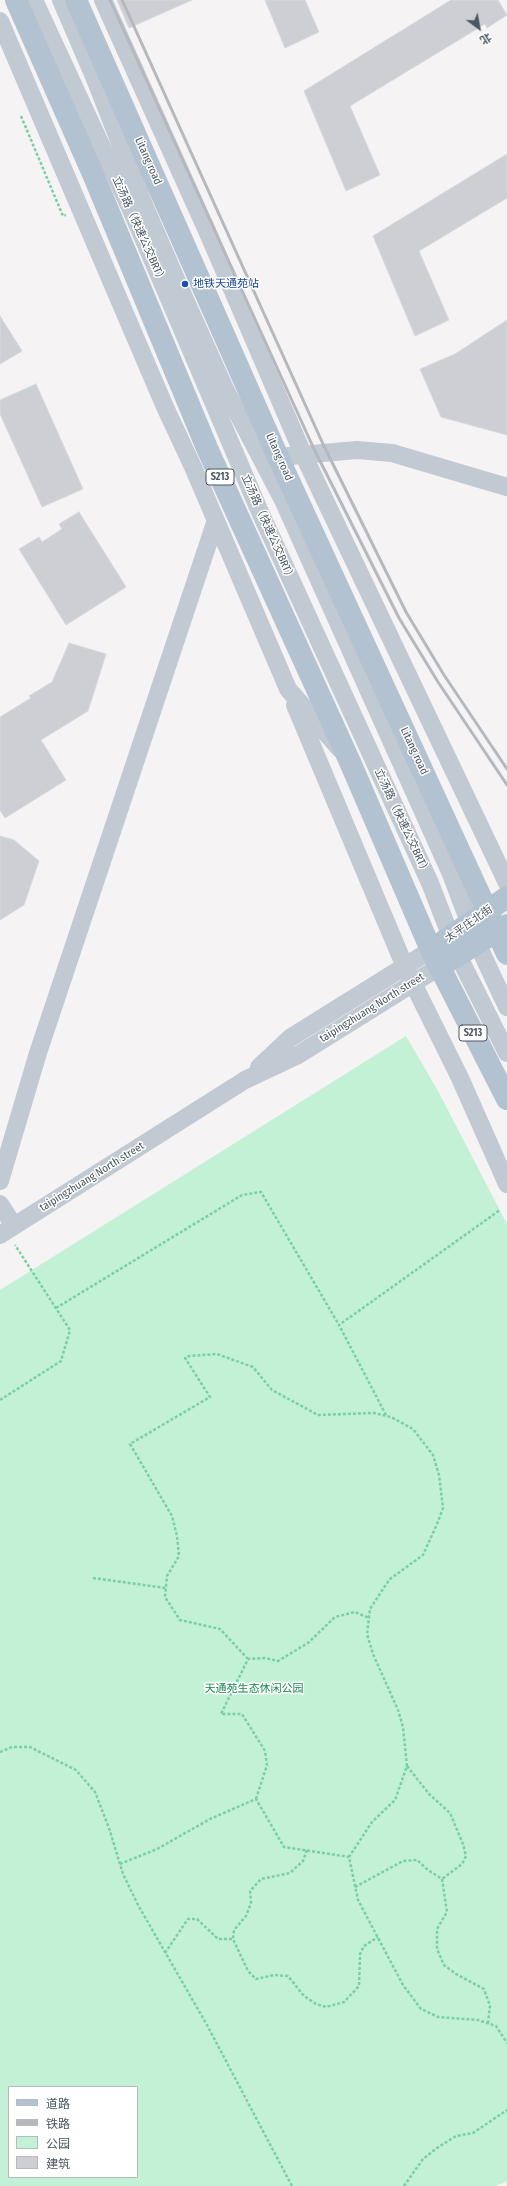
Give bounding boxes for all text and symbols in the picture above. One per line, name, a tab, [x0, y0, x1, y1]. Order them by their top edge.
north arrow	[459, 8, 499, 48]
text: 北	[478, 30, 494, 47]
street label: Litang road	[132, 135, 164, 187]
street label: 立汤路（快速公交BRT）	[109, 174, 169, 286]
place label: 地铁天通苑站	[193, 277, 259, 291]
marker: 地铁天通苑站	[180, 279, 190, 289]
street label: Litang road	[263, 431, 295, 483]
road number: S213	[206, 469, 234, 485]
street label: 立汤路（快速公交BRT）	[238, 472, 298, 584]
street label: Litang road	[397, 725, 431, 777]
street label: 立汤路（快速公交BRT）	[372, 767, 432, 877]
street label: 太平庄北街	[443, 903, 495, 945]
street label: taipingzhuang North street	[317, 970, 427, 1046]
road number: S213	[459, 1025, 487, 1041]
street label: taipingzhuang North street	[37, 1139, 147, 1215]
park label: 天通苑生态休闲公园	[205, 1682, 303, 1696]
legend	[8, 2086, 138, 2178]
text: 道路	[46, 2097, 70, 2111]
text: 铁路	[46, 2117, 70, 2131]
text: 公园	[46, 2137, 70, 2151]
text: 建筑	[46, 2157, 70, 2171]

